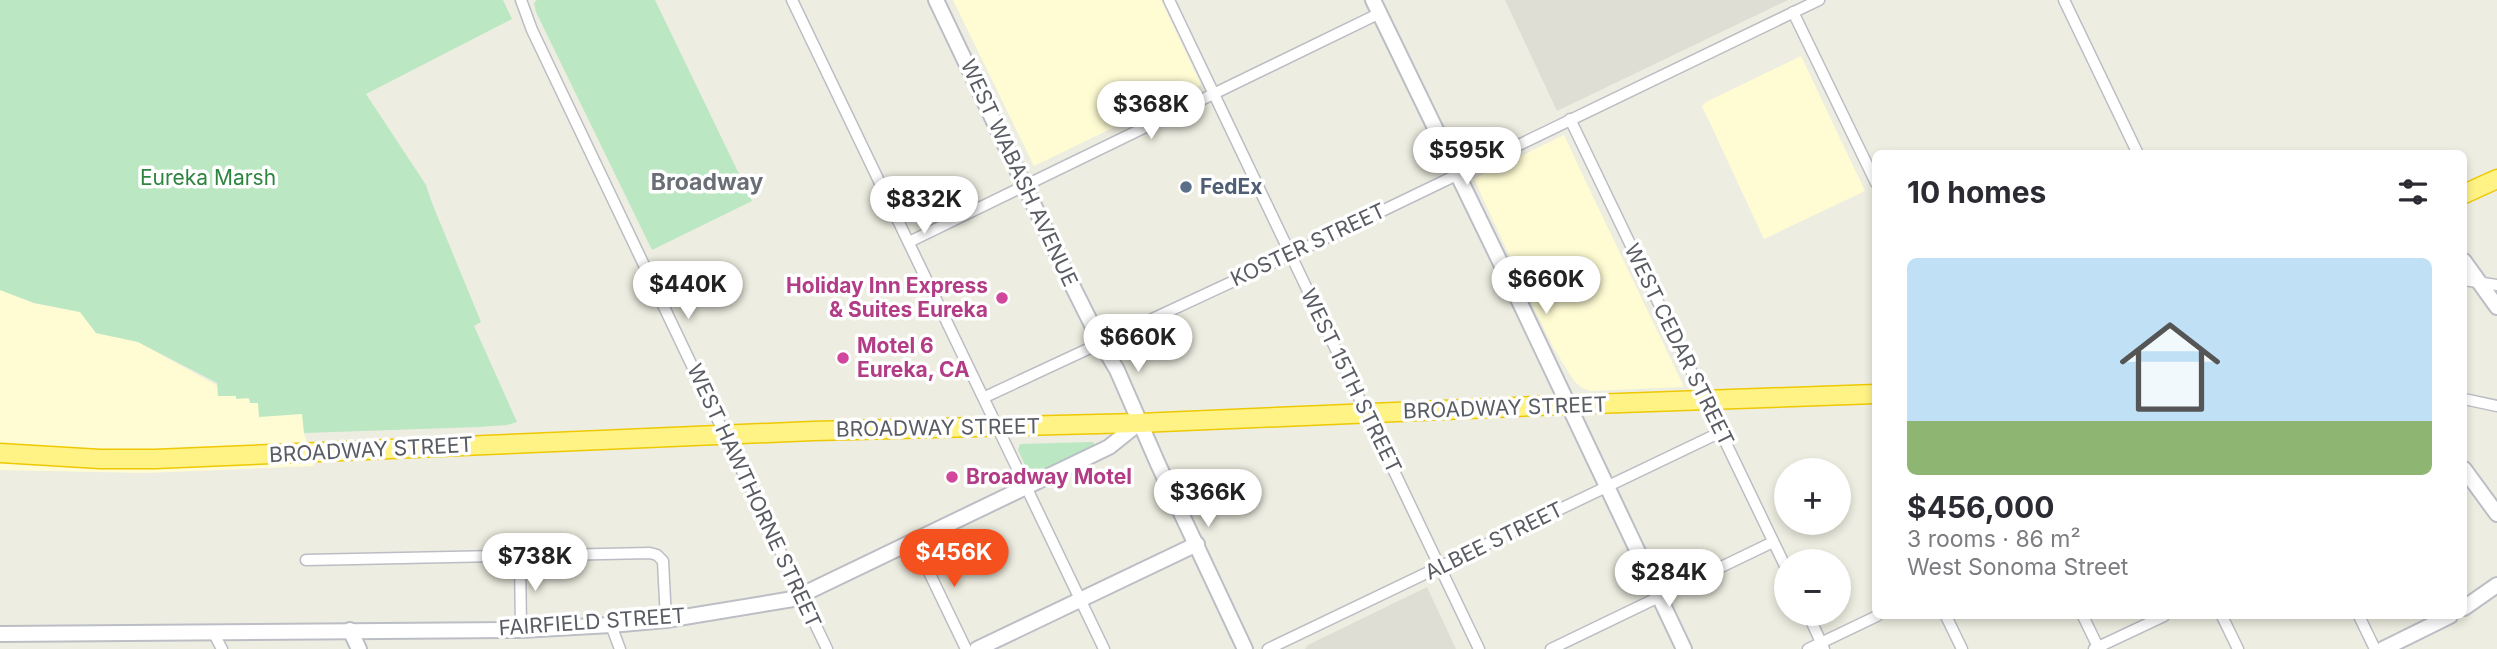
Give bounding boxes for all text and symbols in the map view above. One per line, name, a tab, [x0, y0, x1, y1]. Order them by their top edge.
street label: WEST WABASH AVENUE	[956, 55, 1083, 290]
pin: $368K	[1102, 82, 1200, 141]
text: $368K	[1113, 90, 1189, 118]
pin: $595K	[1418, 128, 1516, 187]
text: $595K	[1429, 136, 1505, 164]
park label: Eureka Marsh	[140, 165, 276, 190]
district label: Broadway	[651, 168, 763, 196]
icon: filters	[2394, 173, 2432, 211]
place label: FedEx	[1200, 174, 1262, 199]
text: 10 homes	[1907, 174, 2046, 210]
pin: $832K	[875, 176, 973, 236]
marker: FedEx	[1178, 179, 1194, 195]
text: $832K	[886, 185, 962, 213]
street label: KOSTER STREET	[1226, 198, 1389, 291]
street label: WEST CEDAR STREET	[1620, 240, 1739, 450]
pin: $660K	[1497, 256, 1595, 316]
pin: $440K	[639, 262, 737, 321]
text: $660K	[1508, 265, 1585, 293]
text: $440K	[649, 270, 727, 298]
place label: Holiday Inn Express & Suites Eureka	[786, 273, 988, 322]
street label: WEST 15TH STREET	[1296, 285, 1407, 477]
marker: Holiday Inn Express & Suites Eureka	[994, 290, 1010, 306]
icon: home	[2107, 304, 2233, 430]
pin: $660K	[1089, 314, 1187, 374]
text: $660K	[1100, 323, 1177, 351]
place label: Motel 6 Eureka, CA	[857, 333, 970, 382]
marker: Motel 6 Eureka, CA	[835, 350, 851, 366]
street label: WEST HAWTHORNE STREET	[682, 360, 827, 632]
street label: BROADWAY STREET	[1403, 391, 1607, 424]
street label: BROADWAY STREET	[836, 413, 1040, 442]
street label: BROADWAY STREET	[268, 432, 474, 467]
map controls	[1774, 458, 1851, 626]
button: +	[1774, 458, 1851, 535]
place label: Broadway Motel	[966, 464, 1132, 489]
marker: Broadway Motel	[944, 469, 960, 485]
pin: $366K	[1159, 470, 1257, 529]
text: $366K	[1170, 478, 1246, 506]
text: $456,000	[1907, 489, 2055, 525]
street label: ALBEE STREET	[1421, 496, 1567, 585]
text: 3 rooms · 86 m²	[1907, 525, 2081, 553]
pin: $456K	[905, 530, 1003, 589]
pin: $738K	[486, 534, 584, 593]
text: $456K	[916, 538, 992, 566]
text: $738K	[498, 542, 572, 570]
button: −	[1774, 549, 1851, 626]
pin: $284K	[1620, 550, 1718, 609]
text: West Sonoma Street	[1907, 553, 2128, 581]
text: $284K	[1631, 558, 1707, 586]
street label: FAIRFIELD STREET	[498, 603, 686, 640]

